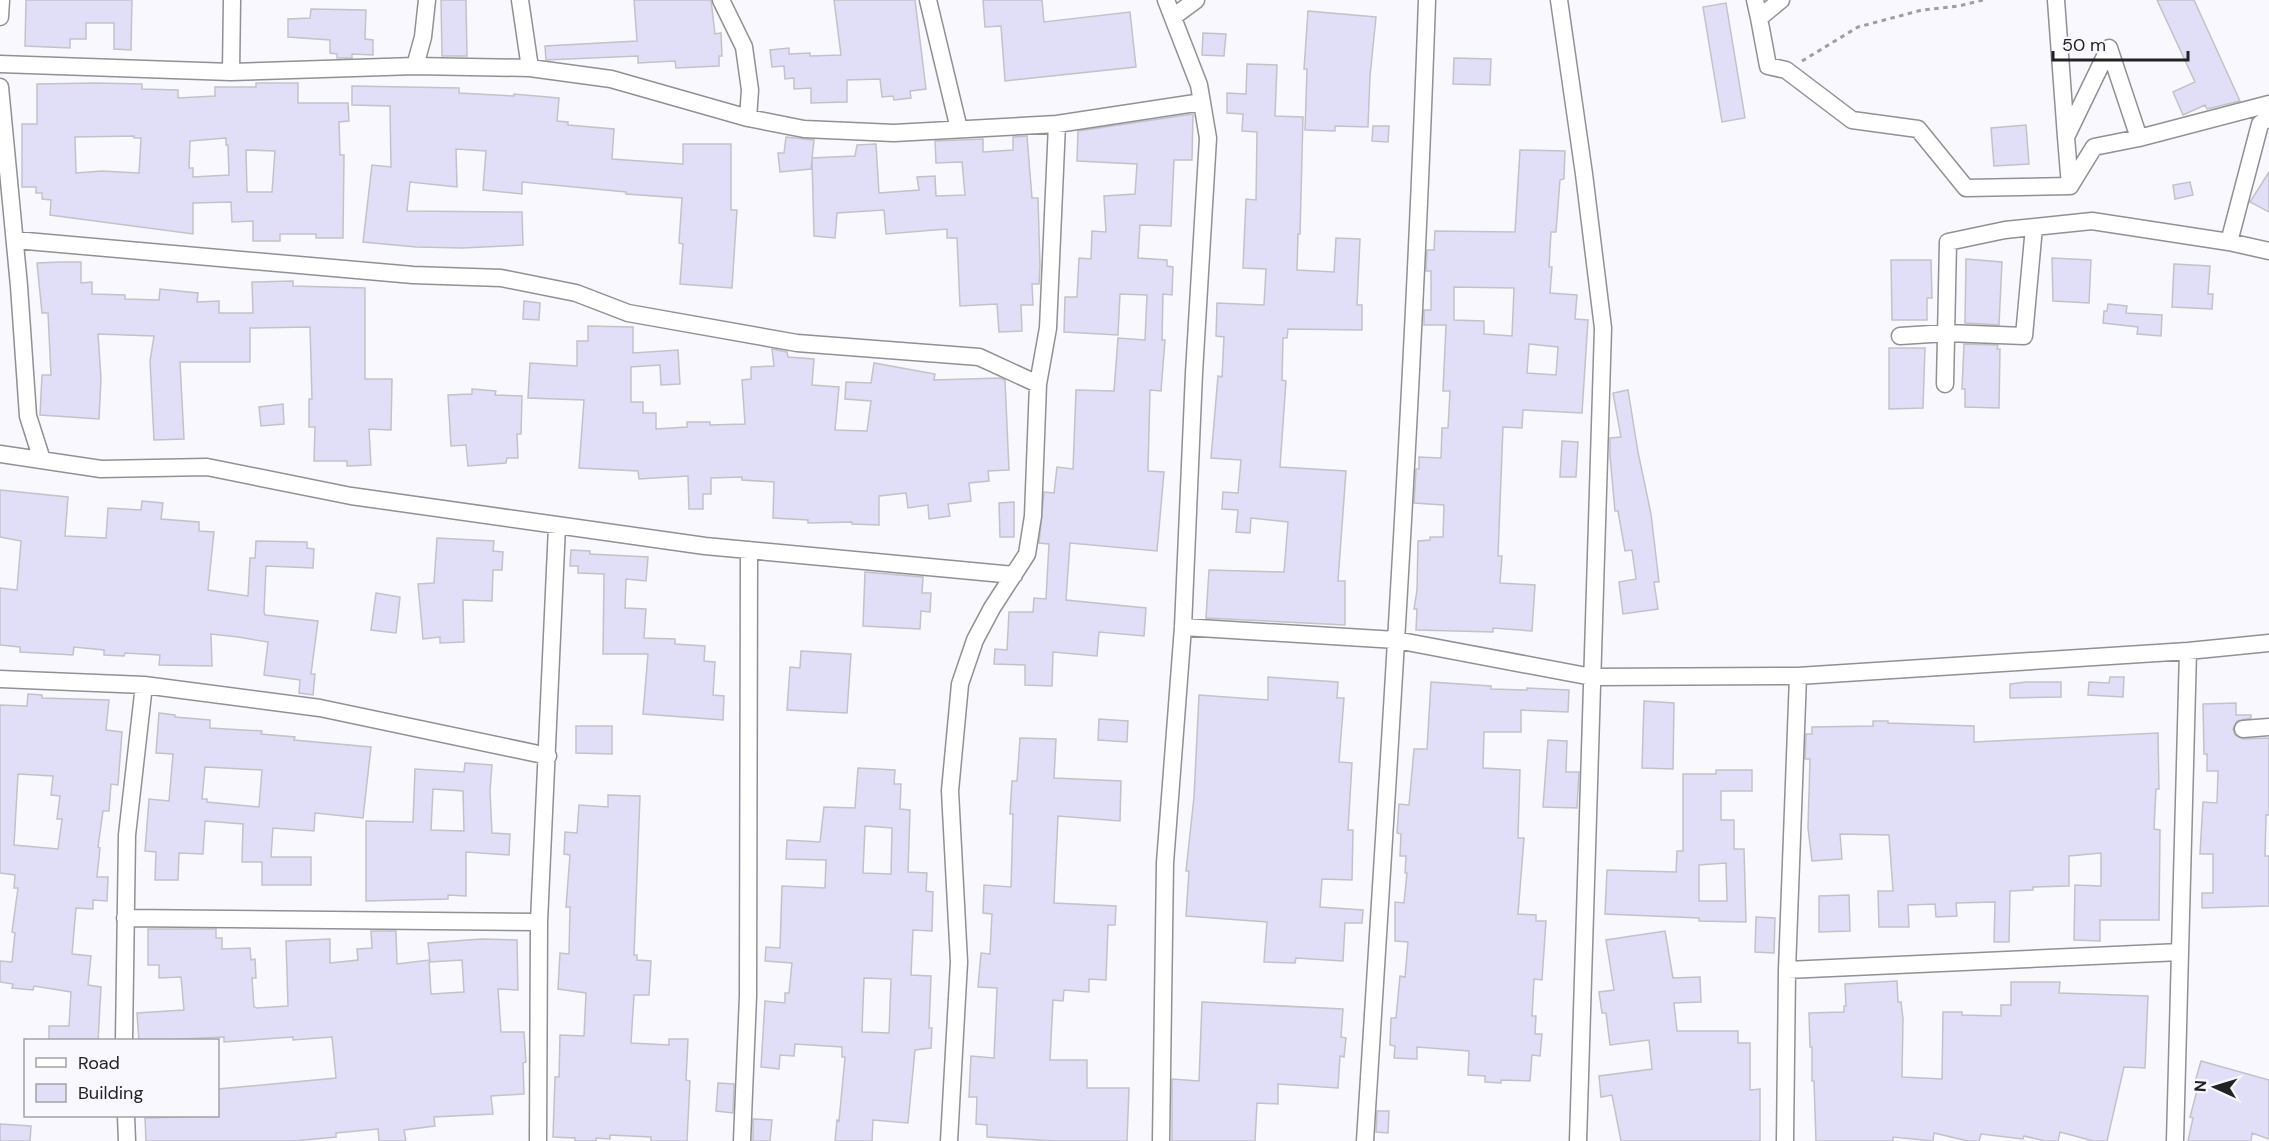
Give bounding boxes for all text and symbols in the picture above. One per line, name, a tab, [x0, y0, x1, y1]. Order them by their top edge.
scale bar	[2053, 24, 2188, 62]
text: 50 m	[2062, 33, 2106, 57]
legend	[24, 1039, 219, 1117]
text: Road	[78, 1051, 120, 1075]
north arrow	[2185, 1057, 2245, 1117]
text: N	[2190, 1079, 2211, 1093]
text: Building	[78, 1081, 143, 1105]

